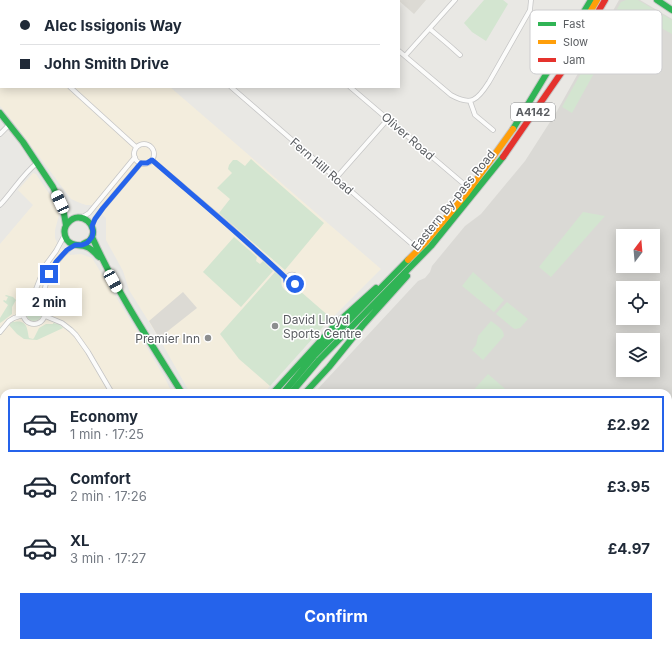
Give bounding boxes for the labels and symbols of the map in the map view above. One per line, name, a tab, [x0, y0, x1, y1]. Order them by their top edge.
legend	[530, 10, 662, 74]
text: Fast	[563, 17, 585, 31]
text: Slow	[563, 35, 588, 49]
text: Jam	[563, 53, 585, 67]
road number: A4142	[511, 103, 555, 121]
street label: Oliver Road	[378, 109, 438, 163]
street label: Fern Hill Road	[287, 135, 357, 197]
street label: Eastern By-pass Road	[408, 147, 498, 253]
car	[49, 189, 71, 215]
north arrow	[616, 229, 660, 273]
route end	[40, 265, 58, 283]
car	[102, 268, 124, 294]
route start	[286, 275, 304, 293]
callout: 2 min	[16, 288, 82, 316]
place label: David Lloyd Sports Centre	[283, 312, 362, 341]
marker: David Lloyd Sports Centre	[270, 321, 280, 331]
place label: Premier Inn	[135, 331, 200, 346]
marker: Premier Inn	[203, 333, 213, 343]

